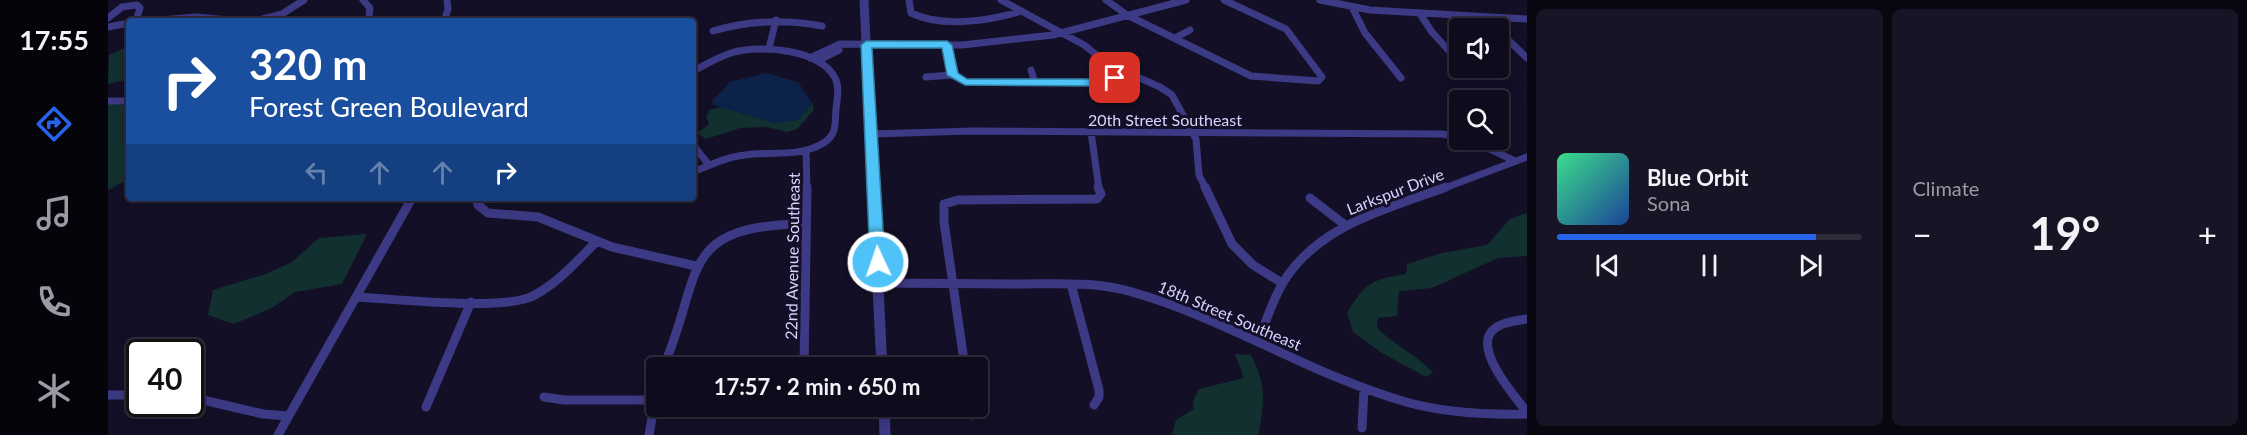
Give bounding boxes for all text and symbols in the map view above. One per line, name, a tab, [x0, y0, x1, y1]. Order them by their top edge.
map controls	[1449, 18, 1509, 150]
button: sound	[1449, 18, 1509, 78]
text: 17:55	[19, 23, 89, 56]
text: 320 m	[249, 39, 367, 89]
icon: right	[150, 42, 228, 120]
pin	[1089, 52, 1140, 103]
icon: arrive	[1098, 61, 1131, 94]
text: Forest Green Boulevard	[249, 90, 529, 123]
button: search	[1449, 90, 1509, 150]
icon: directions	[33, 103, 75, 145]
street label: 20th Street Southeast	[1088, 110, 1242, 129]
icon: left	[300, 156, 333, 189]
icon: ahead	[363, 156, 396, 189]
icon: ahead	[426, 156, 459, 189]
icon: right	[489, 156, 522, 189]
street label: Larkspur Drive	[1344, 164, 1446, 218]
text: Blue Orbit	[1647, 164, 1748, 191]
street label: 22nd Avenue Southeast	[781, 172, 803, 340]
text: Climate	[1913, 176, 1979, 200]
text: Sona	[1647, 191, 1690, 215]
icon: music	[33, 192, 75, 234]
text: 19°	[2029, 206, 2100, 260]
text: −	[1913, 214, 1932, 254]
text: +	[2198, 214, 2217, 254]
position arrow	[846, 230, 910, 294]
icon: previous	[1591, 249, 1624, 282]
icon: pause	[1693, 249, 1726, 282]
icon: next	[1794, 249, 1827, 282]
street label: 18th Street Southeast	[1155, 276, 1305, 354]
icon: phone	[33, 281, 75, 323]
speed limit sign: 40	[126, 339, 204, 417]
icon: climate	[33, 370, 75, 412]
text: 17:57 · 2 min · 650 m	[714, 373, 920, 400]

